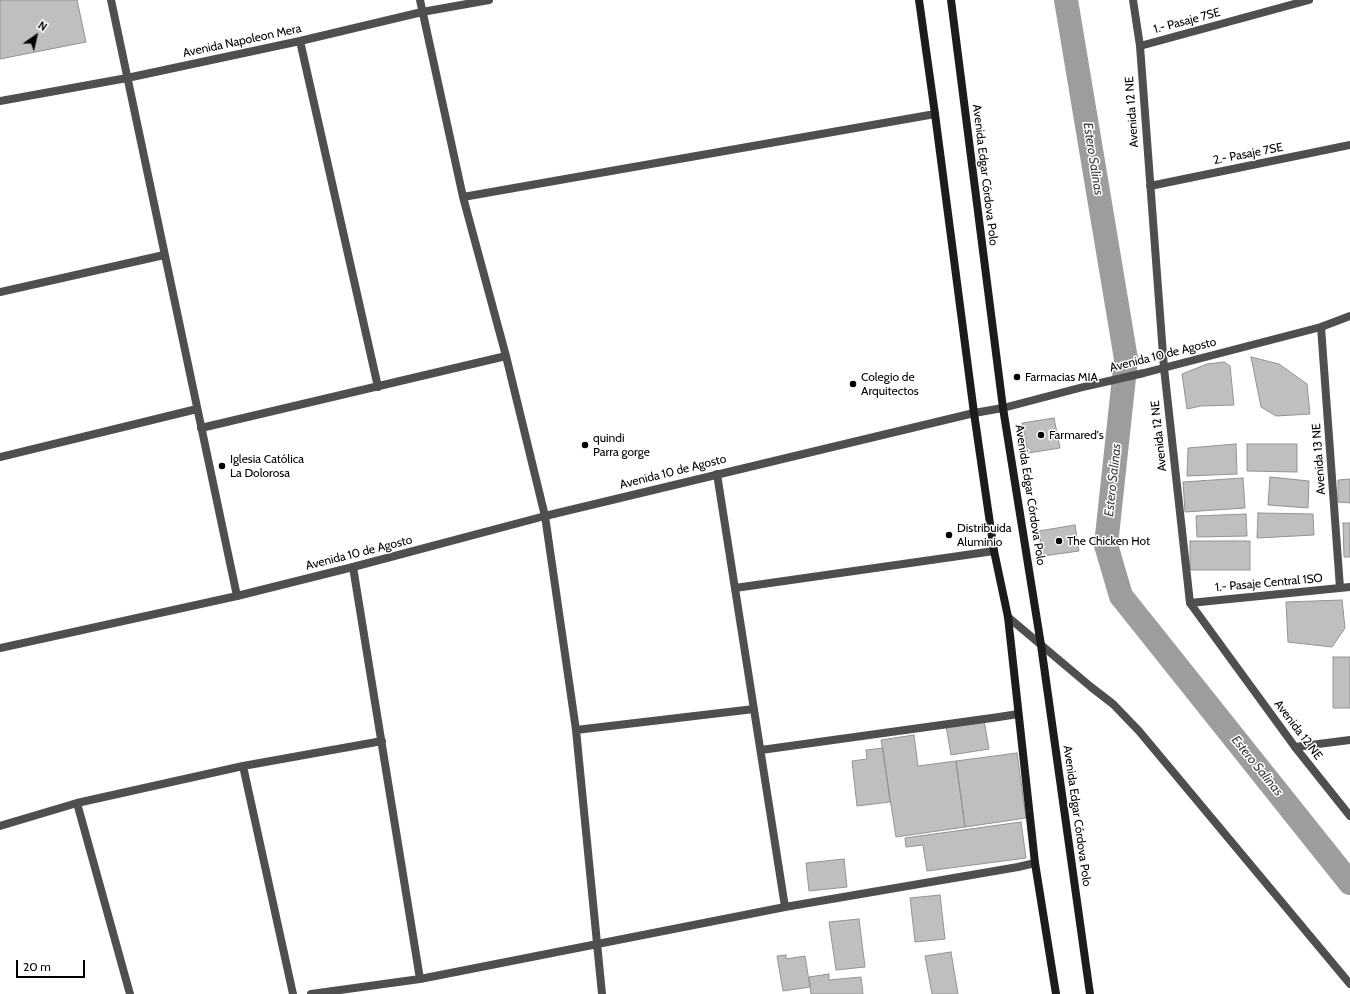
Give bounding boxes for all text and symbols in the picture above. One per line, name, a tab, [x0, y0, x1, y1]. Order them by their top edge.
street label: 1.- Pasaje 7SE	[1152, 5, 1222, 37]
north arrow	[16, 16, 56, 56]
text: N	[36, 18, 50, 34]
street label: Avenida Napoleon Mera	[181, 21, 303, 61]
street label: Avenida 12 NE	[1122, 76, 1142, 148]
street label: Avenida Edgar Córdova Polo	[969, 104, 1001, 246]
water label: Estero Salinas	[1080, 122, 1106, 196]
street label: 2.- Pasaje 7SE	[1212, 140, 1284, 168]
street label: Avenida 10 de Agosto	[1108, 335, 1218, 375]
place label: Colegio de Arquitectos	[861, 370, 919, 398]
place label: Farmacias MIA	[1025, 370, 1098, 384]
marker: Farmacias MIA	[1012, 372, 1022, 382]
marker: Colegio de Arquitectos	[848, 379, 858, 389]
street label: Avenida 12 NE	[1148, 400, 1170, 472]
street label: Avenida 13 NE	[1309, 423, 1329, 495]
street label: Avenida Edgar Córdova Polo	[1012, 424, 1048, 566]
place label: Farmared's	[1049, 428, 1104, 442]
marker: Farmared's	[1036, 430, 1046, 440]
place label: quindi Parra gorge	[593, 431, 650, 459]
marker: quindi Parra gorge	[580, 440, 590, 450]
water label: Estero Salinas	[1101, 443, 1125, 517]
place label: Iglesia Católica La Dolorosa	[230, 452, 304, 480]
street label: Avenida 10 de Agosto	[618, 452, 728, 492]
marker: Iglesia Católica La Dolorosa	[217, 461, 227, 471]
place label: Distribuida Aluminio	[957, 521, 1011, 549]
marker: Distribuida Aluminio	[944, 530, 954, 540]
street label: Avenida 10 de Agosto	[304, 533, 414, 573]
place label: The Chicken Hot	[1067, 534, 1150, 548]
marker: The Chicken Hot	[1054, 536, 1064, 546]
street label: 1.- Pasaje Central 1SO	[1215, 571, 1323, 595]
street label: Avenida 12 NE	[1271, 697, 1325, 763]
water label: Estero Salinas	[1228, 733, 1286, 799]
street label: Avenida Edgar Córdova Polo	[1060, 745, 1094, 887]
scale bar	[18, 952, 87, 978]
text: 20 m	[23, 959, 51, 974]

